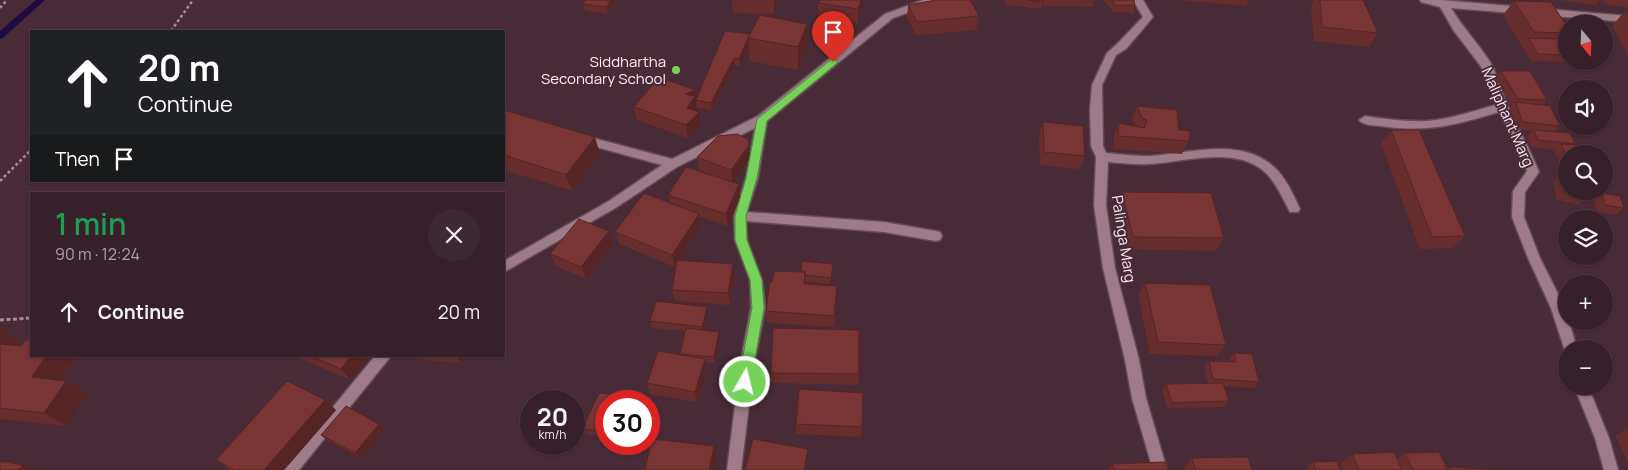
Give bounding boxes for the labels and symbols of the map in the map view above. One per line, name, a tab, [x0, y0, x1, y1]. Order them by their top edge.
pin	[812, 11, 854, 62]
north arrow	[1558, 15, 1612, 70]
place label: Siddhartha Secondary School	[541, 51, 666, 89]
marker: Siddhartha Secondary School	[670, 64, 682, 76]
street label: Maliphant Marg	[1477, 64, 1539, 170]
street label: Palinga Marg	[1107, 194, 1141, 284]
position arrow	[718, 355, 770, 407]
speed limit sign: 30	[595, 390, 660, 455]

